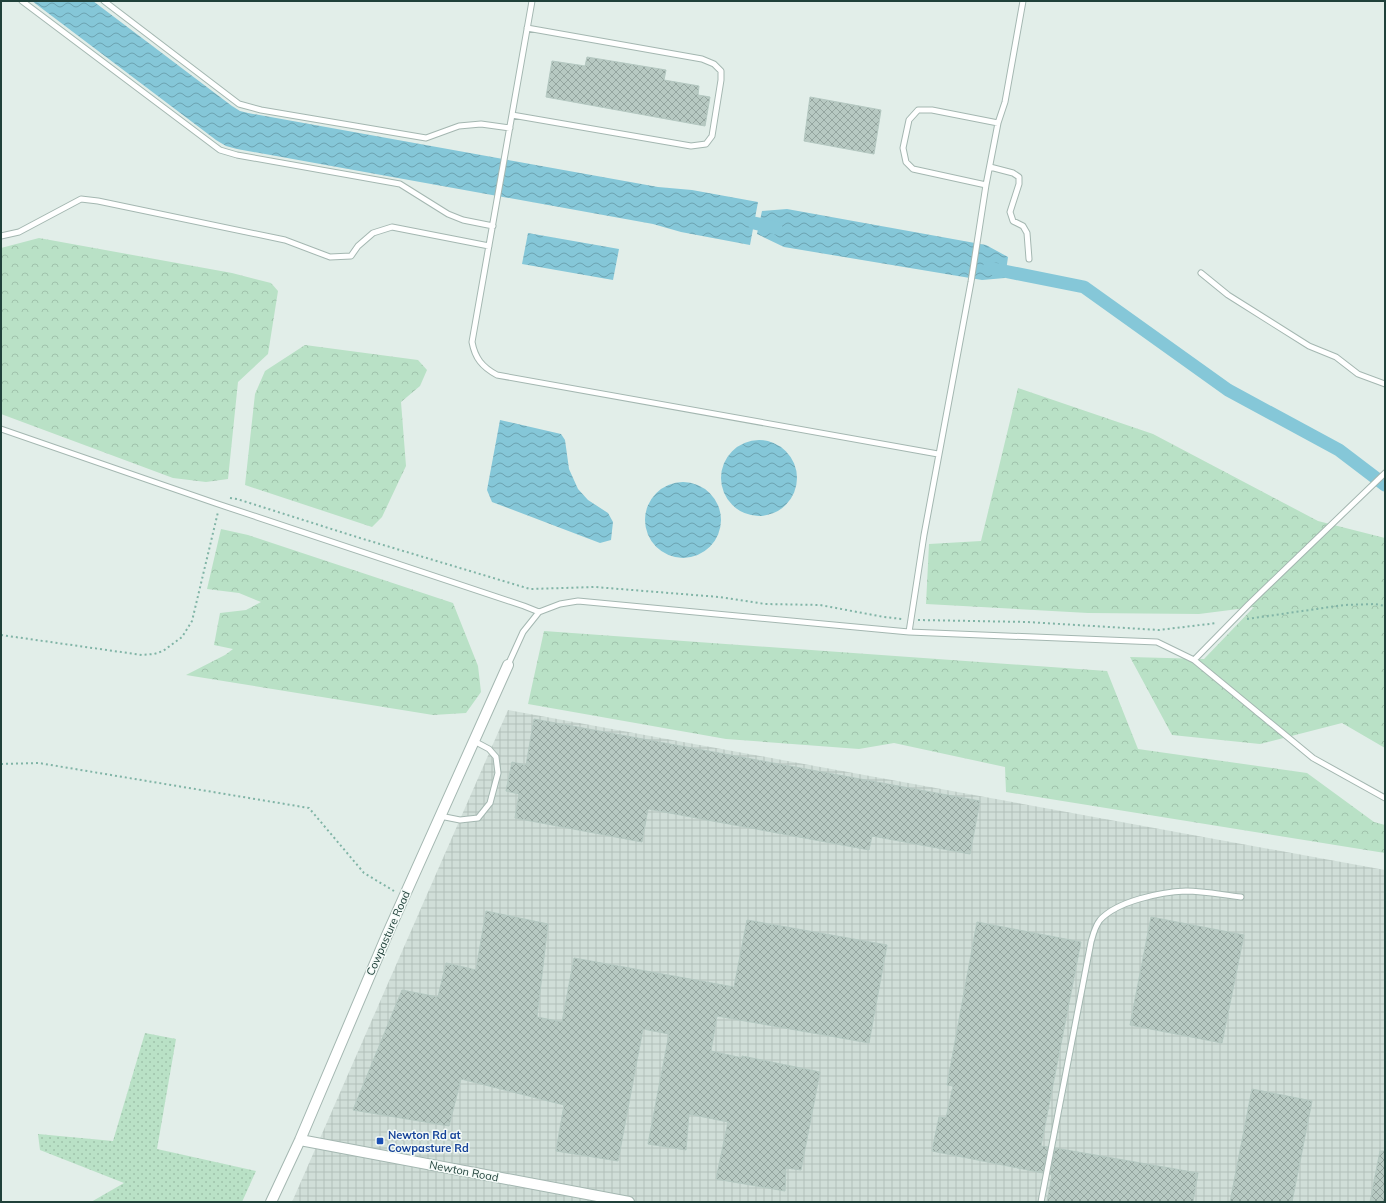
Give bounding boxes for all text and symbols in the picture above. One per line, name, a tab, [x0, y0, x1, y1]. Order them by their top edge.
street label: Cowpasture Road	[363, 888, 413, 978]
place label: Newton Rd at Cowpasture Rd	[388, 1128, 469, 1155]
marker: Newton Rd at Cowpasture Rd	[375, 1136, 385, 1146]
street label: Newton Road	[428, 1157, 500, 1185]

